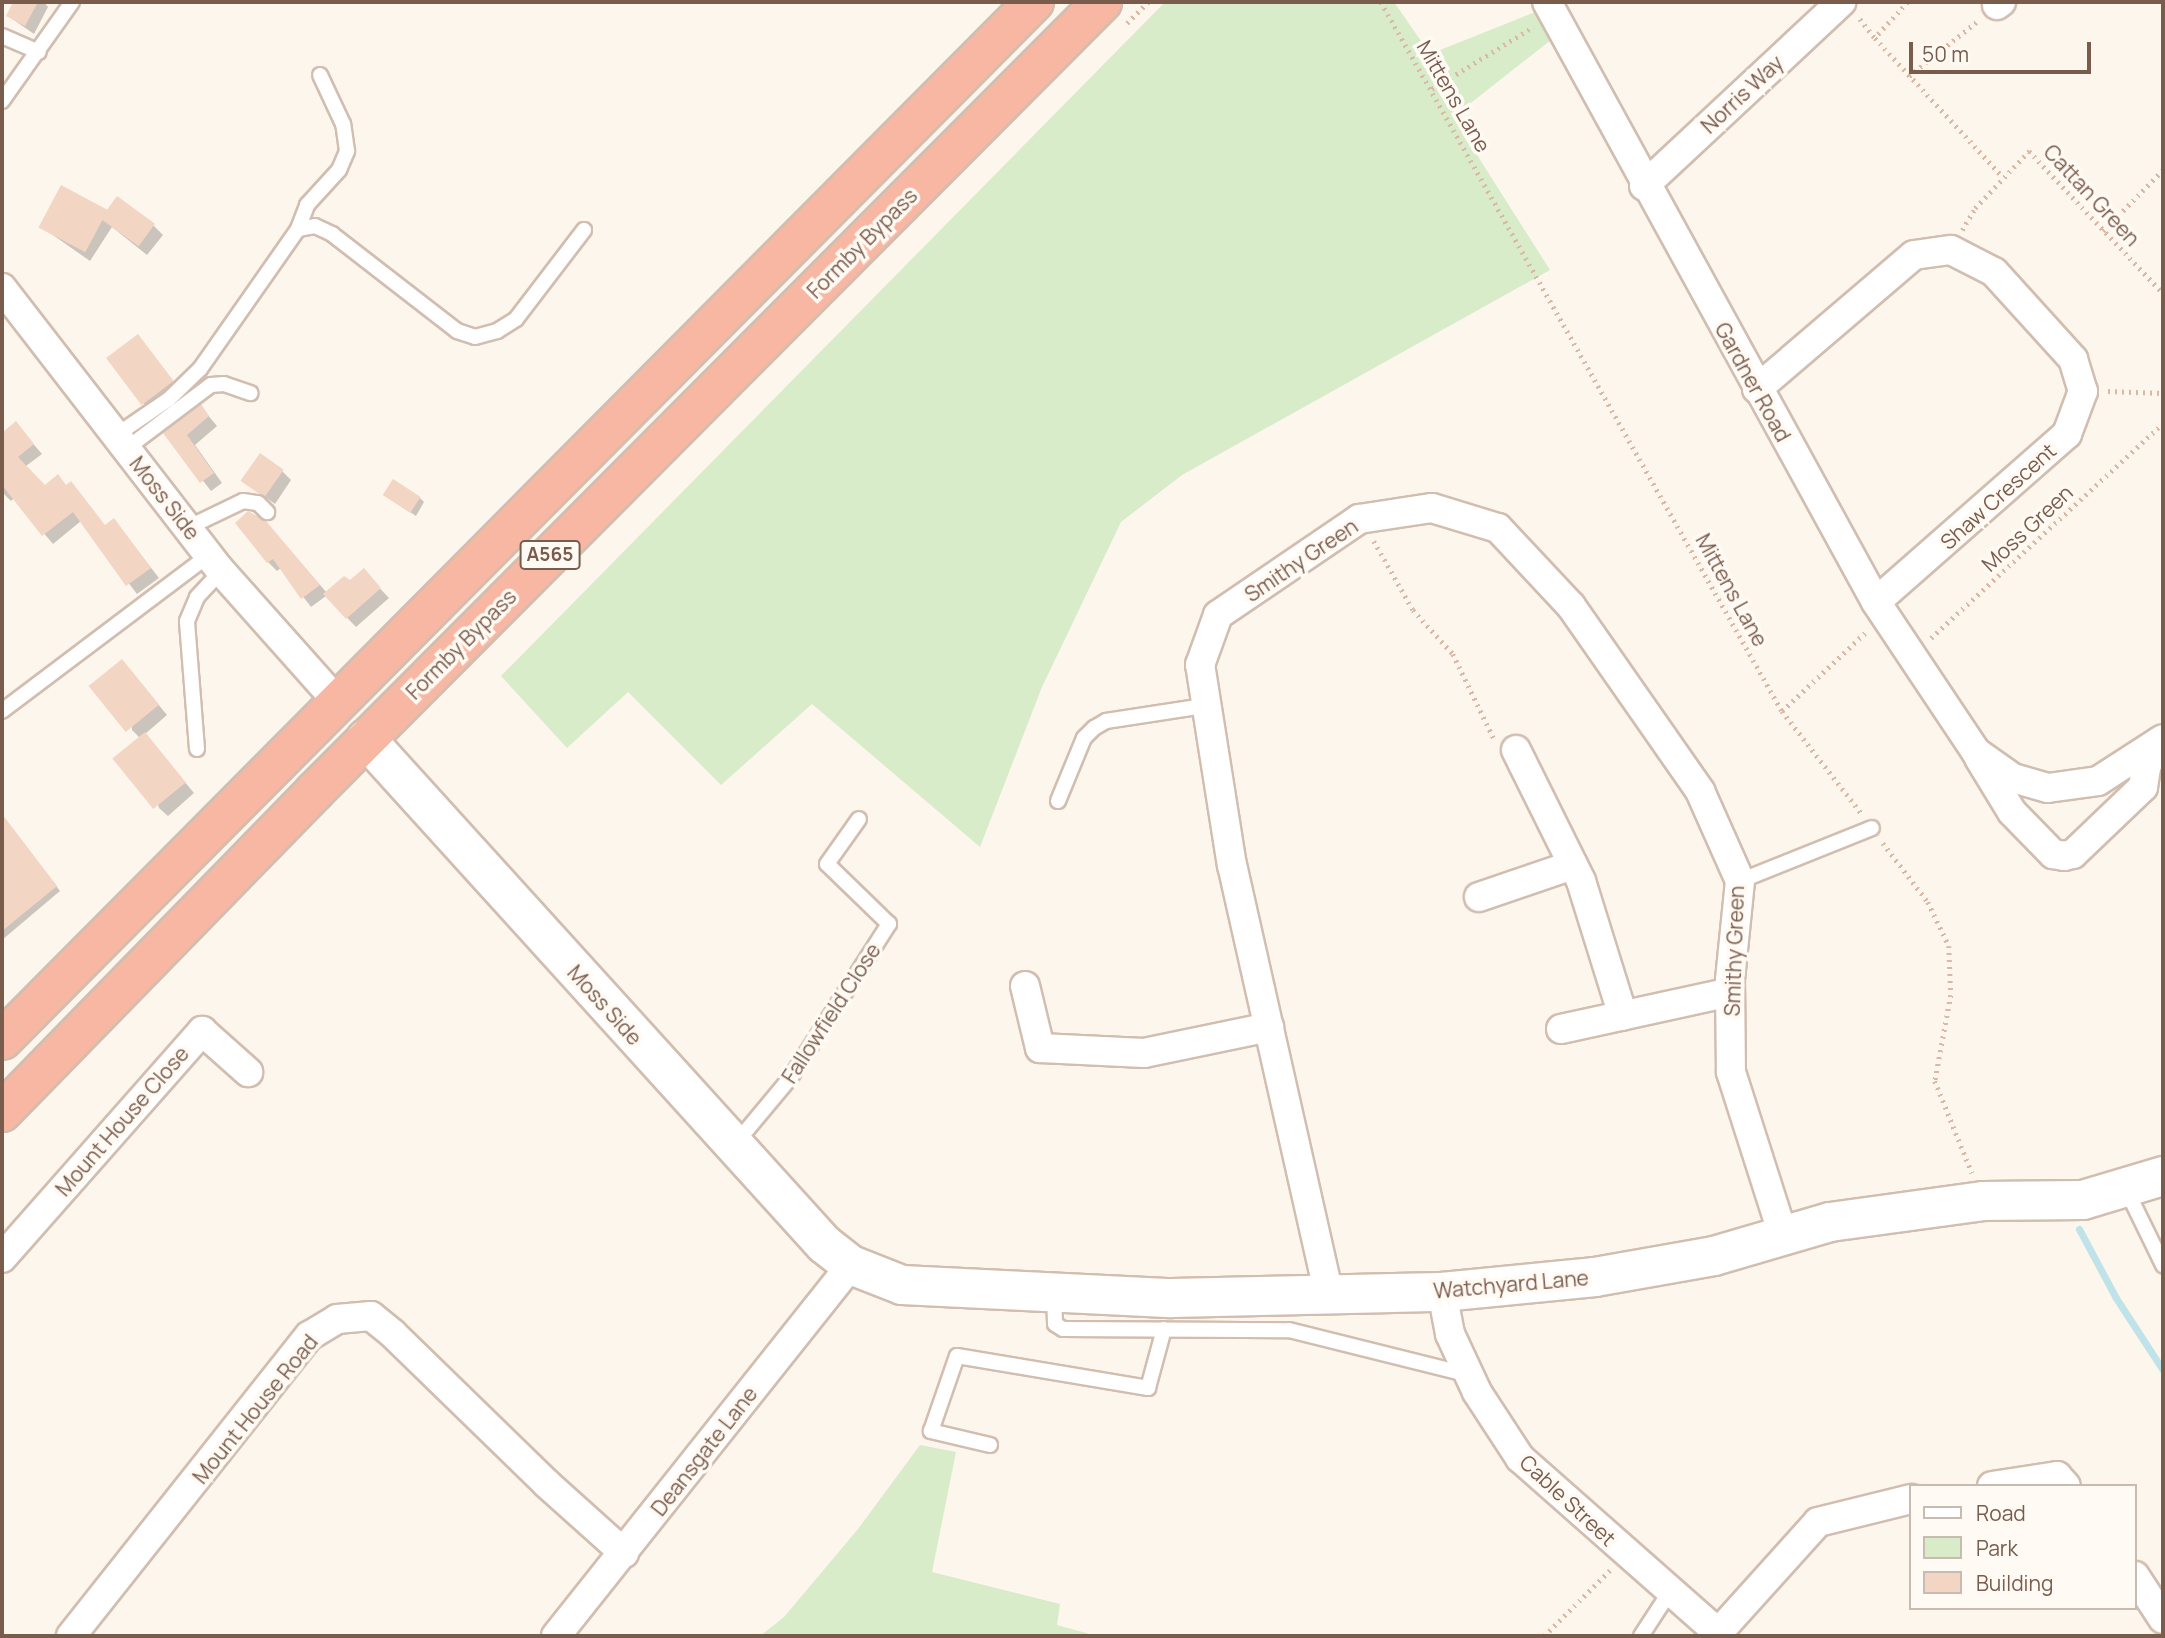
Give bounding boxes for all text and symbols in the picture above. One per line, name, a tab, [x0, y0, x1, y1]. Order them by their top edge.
scale bar	[1913, 28, 2095, 72]
street label: Mittens Lane	[1412, 36, 1496, 156]
text: 50 m	[1922, 40, 1969, 68]
street label: Norris Way	[1696, 50, 1788, 138]
street label: Cattan Green	[2039, 139, 2145, 251]
street label: Formby Bypass	[802, 183, 922, 303]
street label: Gardner Road	[1710, 318, 1796, 446]
street label: Shaw Crescent	[1935, 438, 2061, 554]
street label: Moss Side	[125, 451, 205, 545]
street label: Moss Green	[1976, 480, 2078, 576]
street label: Smithy Green	[1240, 513, 1362, 607]
street label: Mittens Lane	[1691, 529, 1773, 651]
road number: A565	[518, 540, 582, 570]
street label: Formby Bypass	[401, 584, 521, 704]
street label: Smithy Green	[1719, 885, 1749, 1017]
street label: Fallowfield Close	[776, 938, 886, 1088]
street label: Moss Side	[563, 960, 647, 1050]
street label: Mount House Close	[50, 1041, 194, 1201]
street label: Watchyard Lane	[1432, 1265, 1590, 1303]
street label: Mount House Road	[187, 1330, 323, 1488]
street label: Deansgate Lane	[646, 1381, 762, 1521]
street label: Cable Street	[1515, 1449, 1621, 1551]
legend	[1910, 1484, 2137, 1610]
text: Road	[1976, 1499, 2026, 1527]
text: Park	[1976, 1534, 2018, 1562]
text: Building	[1976, 1569, 2053, 1597]

